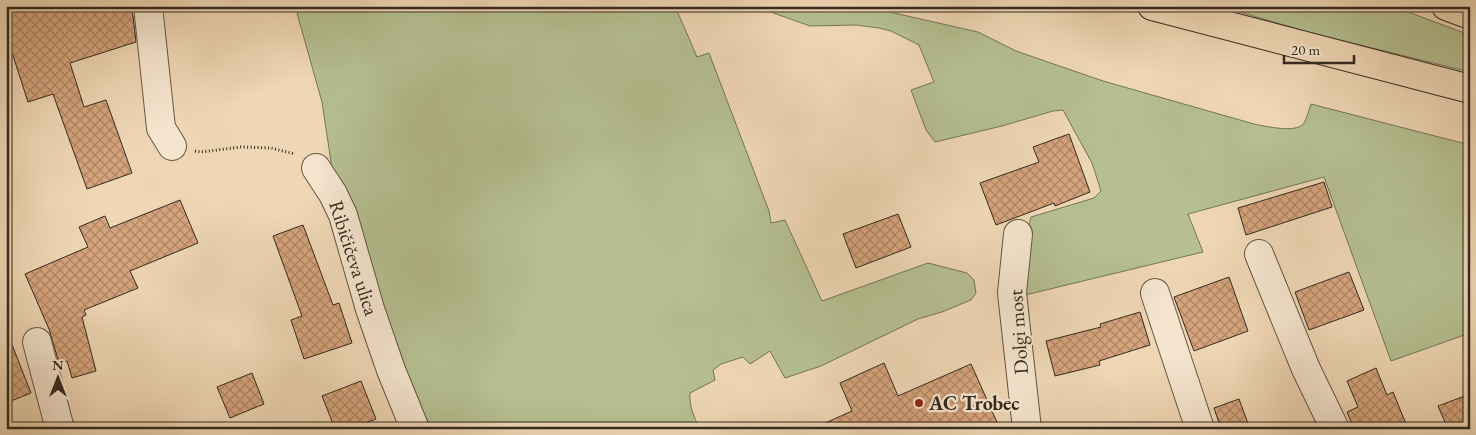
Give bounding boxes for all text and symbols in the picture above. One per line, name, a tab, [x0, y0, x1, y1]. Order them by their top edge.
scale bar	[1284, 32, 1354, 64]
text: 20 m	[1291, 40, 1320, 59]
street label: Ribičičeva ulica	[323, 197, 385, 319]
street label: Dolgi most	[1002, 288, 1034, 375]
north arrow	[32, 352, 82, 402]
text: N	[52, 356, 64, 374]
place label: AC Trobec	[928, 390, 1020, 416]
marker: AC Trobec	[913, 397, 925, 409]

